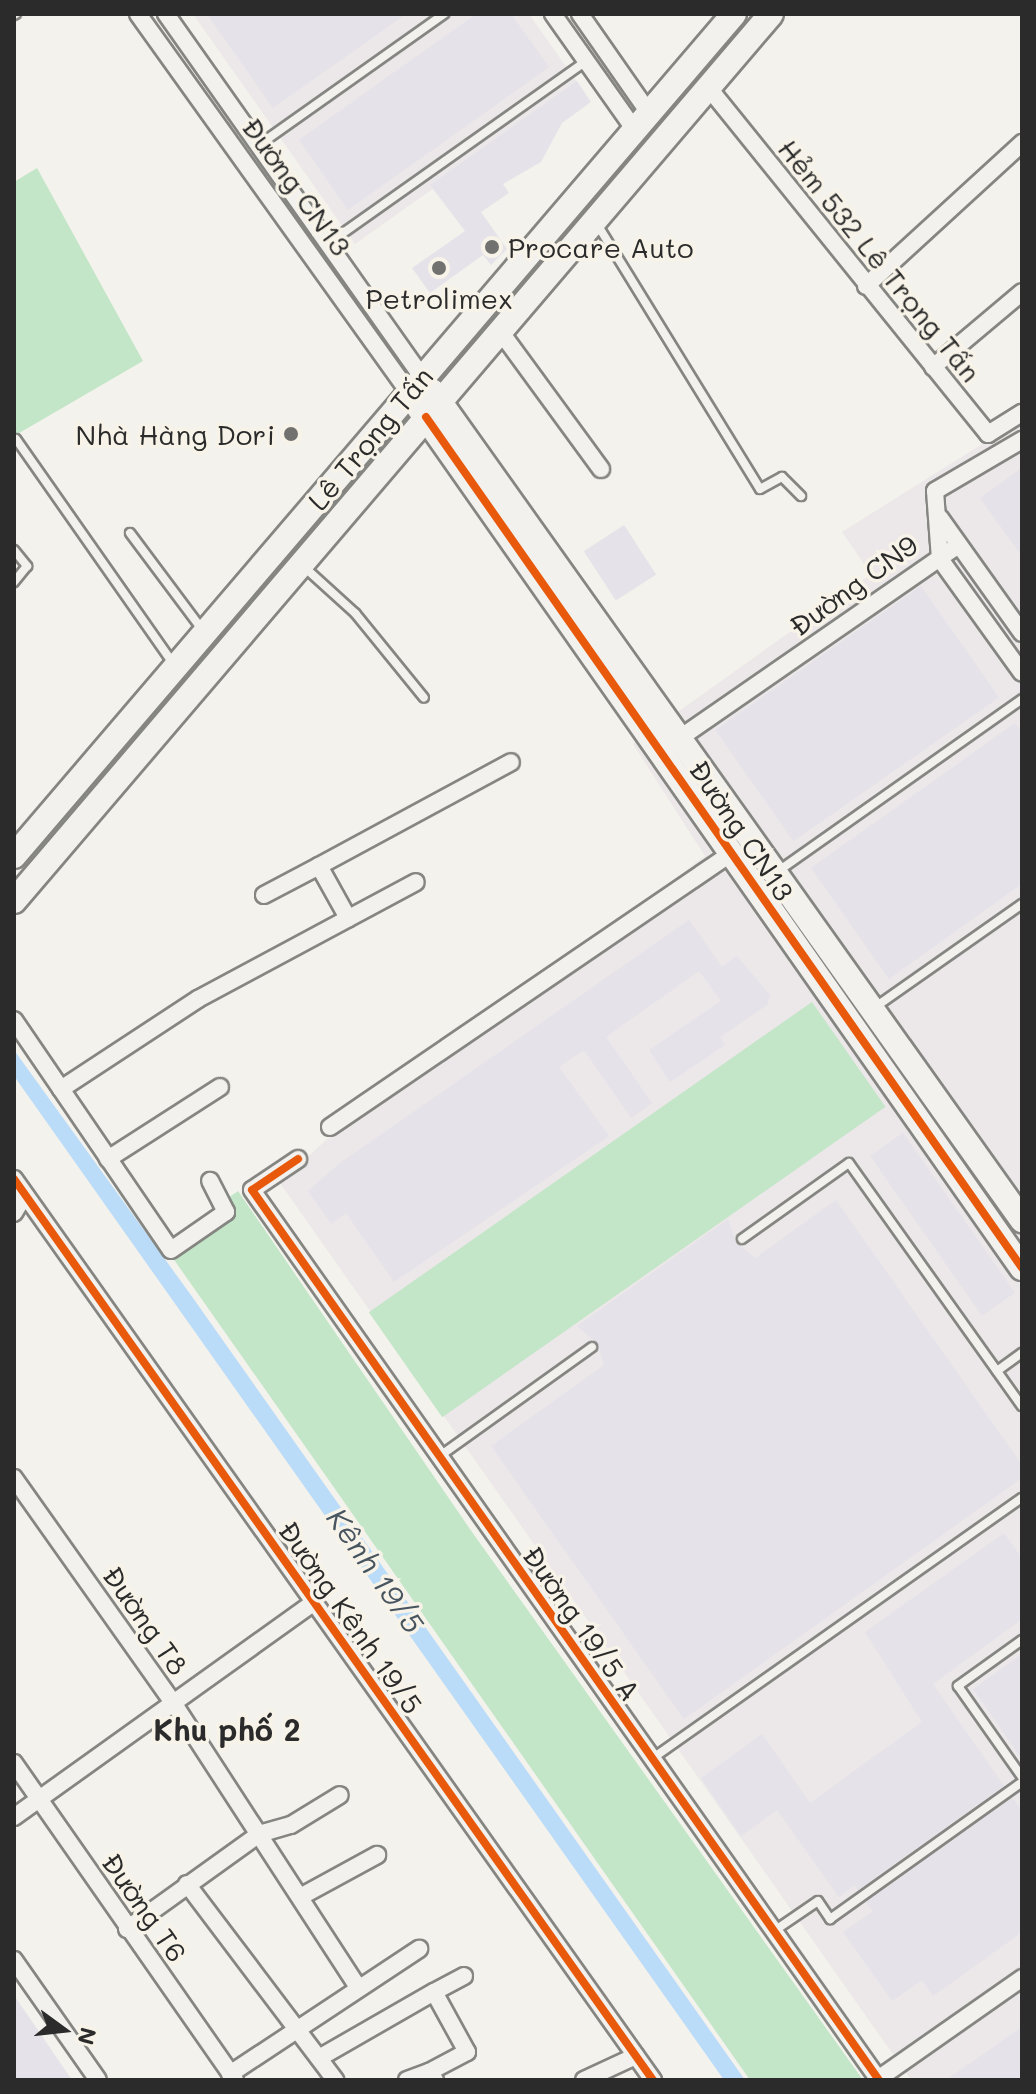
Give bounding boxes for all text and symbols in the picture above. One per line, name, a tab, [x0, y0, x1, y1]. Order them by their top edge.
street label: Đường CN13	[236, 110, 358, 262]
street label: Hẻm 532 Lê Trọng Tấn	[772, 132, 988, 388]
place label: Procare Auto	[508, 230, 694, 264]
marker: Procare Auto	[483, 238, 501, 256]
marker: Petrolimex	[430, 259, 448, 277]
place label: Petrolimex	[366, 281, 512, 315]
street label: Lê Trọng Tấn	[300, 360, 440, 516]
place label: Nhà Hàng Dori	[76, 417, 275, 451]
marker: Nhà Hàng Dori	[282, 425, 300, 443]
street label: Đường CN9	[782, 527, 924, 643]
street label: Đường CN13	[683, 753, 801, 907]
water label: Kênh 19/5	[320, 1501, 432, 1639]
street label: Đường Kênh 19/5	[272, 1514, 430, 1720]
street label: Đường 19/5 A	[516, 1539, 648, 1707]
street label: Đường T8	[96, 1559, 196, 1681]
district label: Khu phố 2	[153, 1711, 301, 1747]
street label: Đường T6	[95, 1846, 195, 1968]
north arrow	[24, 1990, 104, 2070]
text: N	[71, 2025, 104, 2048]

